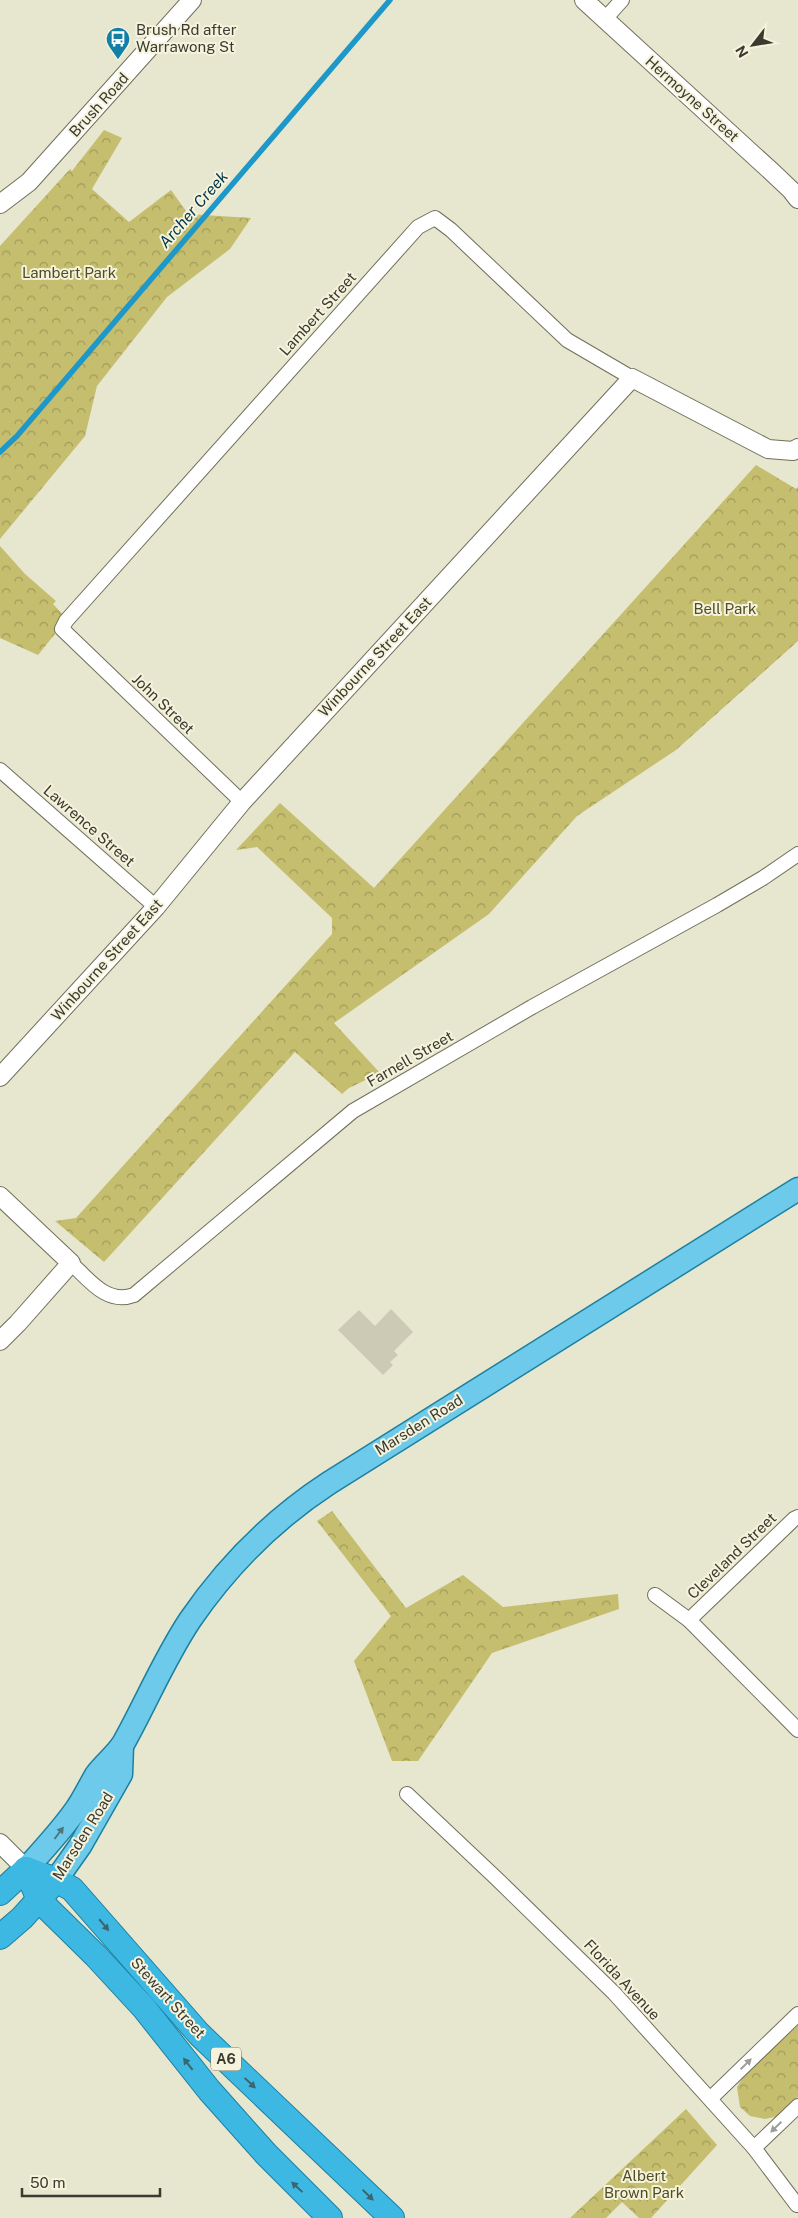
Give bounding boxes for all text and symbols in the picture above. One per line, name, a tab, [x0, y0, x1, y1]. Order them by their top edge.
north arrow	[728, 20, 778, 70]
place label: Brush Rd after Warrawong St	[136, 21, 237, 55]
bus stop icon: Brush Rd after Warrawong St	[105, 26, 131, 60]
text: N	[732, 43, 752, 61]
street label: Hermoyne Street	[642, 52, 743, 145]
street label: Brush Road	[66, 69, 132, 140]
water label: Archer Creek	[155, 167, 232, 252]
park label: Lambert Park	[22, 264, 116, 281]
street label: Lambert Street	[276, 268, 360, 359]
street label: Winbourne Street East	[315, 593, 435, 720]
park label: Bell Park	[693, 600, 757, 617]
street label: John Street	[129, 670, 198, 737]
street label: Lawrence Street	[40, 781, 138, 870]
street label: Winbourne Street East	[48, 895, 166, 1024]
street label: Farnell Street	[364, 1027, 456, 1090]
street label: Marsden Road	[372, 1391, 466, 1458]
street label: Cleveland Street	[684, 1509, 780, 1602]
street label: Marsden Road	[49, 1789, 116, 1883]
one-way arrow	[53, 1827, 64, 1840]
one-way arrow	[98, 1919, 110, 1931]
street label: Florida Avenue	[581, 1936, 664, 2023]
street label: Stewart Street	[128, 1954, 209, 2042]
road number: A6	[211, 2048, 241, 2070]
one-way arrow	[183, 2058, 194, 2071]
one-way arrow	[740, 2058, 752, 2070]
one-way arrow	[244, 2077, 256, 2089]
one-way arrow	[770, 2121, 782, 2133]
scale bar	[22, 2166, 160, 2198]
park label: Albert Brown Park	[604, 2167, 684, 2201]
text: 50 m	[30, 2174, 65, 2191]
one-way arrow	[292, 2181, 304, 2193]
one-way arrow	[362, 2189, 374, 2201]

